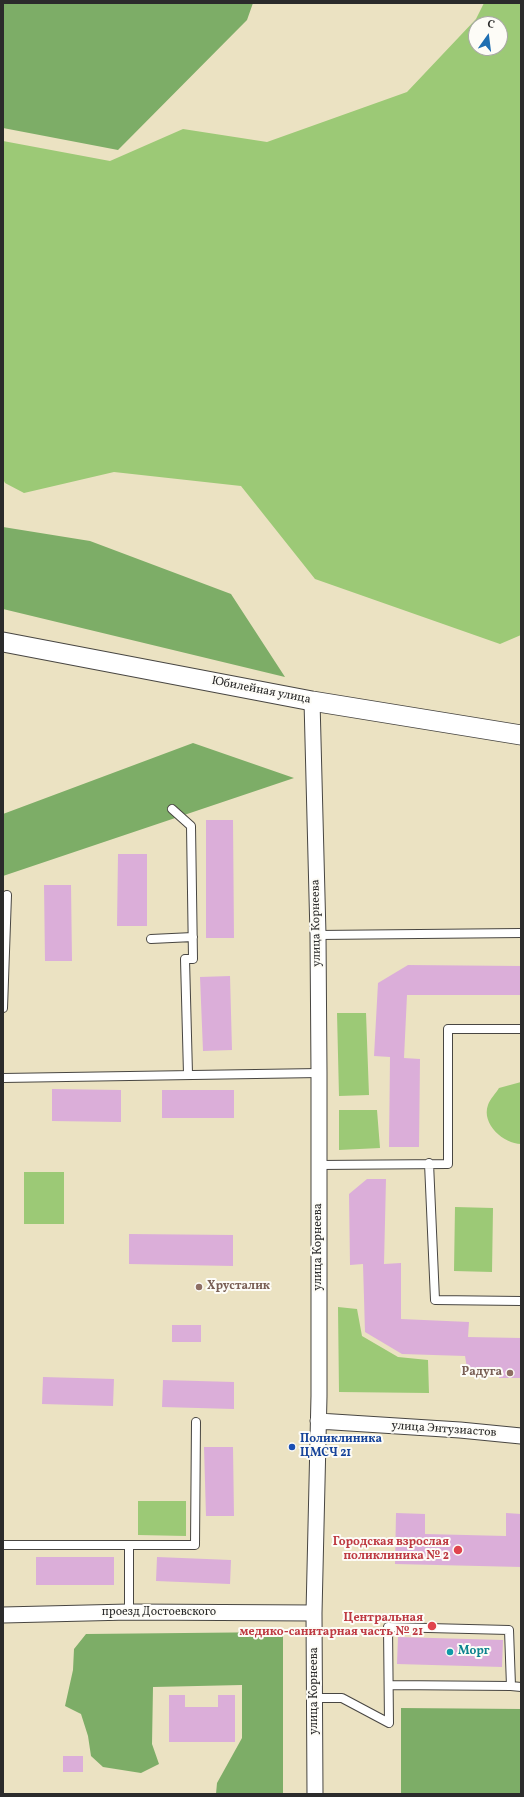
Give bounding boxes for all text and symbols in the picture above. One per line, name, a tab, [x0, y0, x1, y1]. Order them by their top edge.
north arrow	[468, 16, 508, 56]
text: С	[486, 17, 496, 33]
street label: Юбилейная улица	[210, 674, 312, 708]
street label: улица Корнеева	[309, 879, 325, 967]
street label: улица Корнеева	[312, 1203, 326, 1291]
place label: Хрусталик	[207, 1280, 270, 1294]
marker: Хрусталик	[194, 1282, 204, 1292]
place label: Радуга	[462, 1366, 502, 1380]
marker: Радуга	[505, 1368, 515, 1378]
street label: улица Энтузиастов	[391, 1419, 497, 1441]
place label: Поликлиника ЦМСЧ 21	[300, 1433, 382, 1461]
marker: Поликлиника ЦМСЧ 21	[287, 1442, 297, 1452]
place label: Городская взрослая поликлиника № 2	[333, 1536, 449, 1564]
marker: Городская взрослая поликлиника № 2	[452, 1544, 464, 1556]
street label: проезд Достоевского	[102, 1606, 216, 1620]
place label: Центральная медико-санитарная часть № 21	[240, 1612, 423, 1640]
marker: Центральная медико-санитарная часть № 21	[426, 1620, 438, 1632]
place label: Морг	[458, 1645, 489, 1659]
street label: улица Корнеева	[308, 1647, 322, 1735]
marker: Морг	[445, 1647, 455, 1657]

